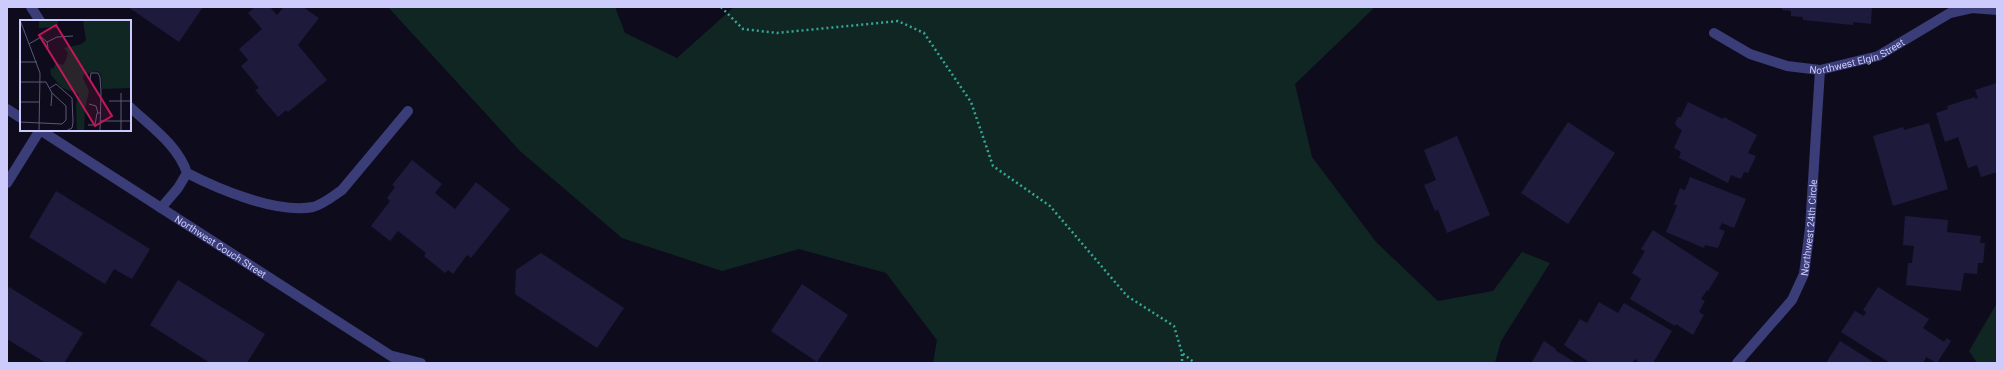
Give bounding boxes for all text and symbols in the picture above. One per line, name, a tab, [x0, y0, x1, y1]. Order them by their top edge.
inset map	[20, 20, 131, 131]
street label: Northwest Elgin Street	[1809, 37, 1906, 76]
street label: Northwest 24th Circle	[1799, 179, 1819, 276]
street label: Northwest Couch Street	[173, 213, 268, 280]

